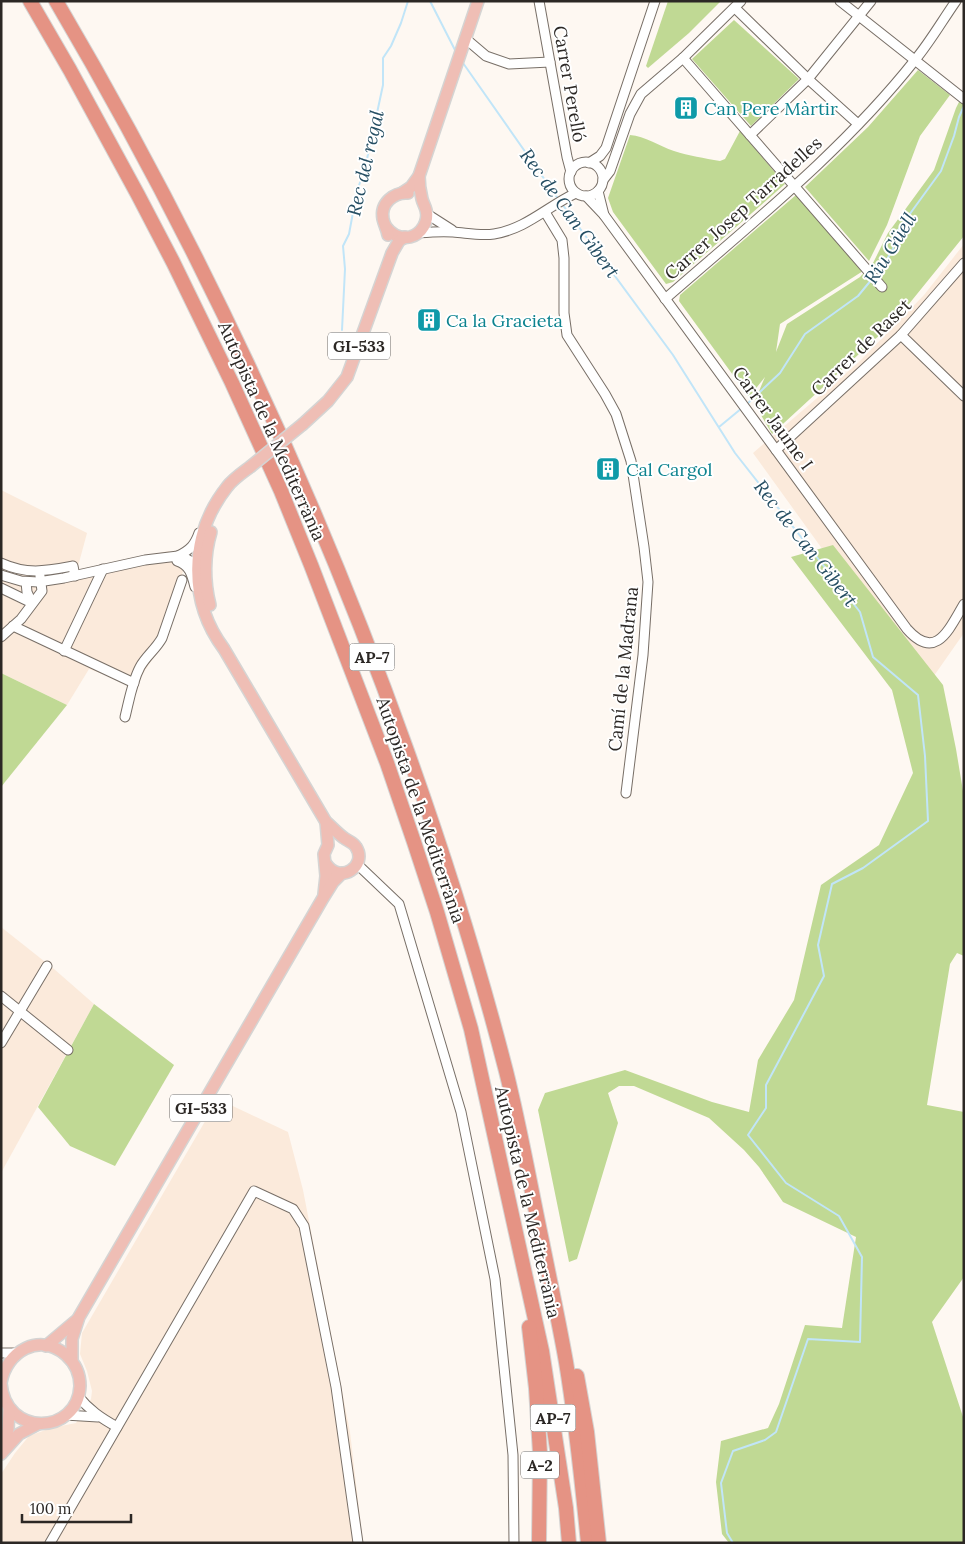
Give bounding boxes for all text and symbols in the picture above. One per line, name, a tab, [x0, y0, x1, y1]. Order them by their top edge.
street label: Carrer Perelló	[548, 24, 592, 144]
building icon: Can Pere Màrtir	[673, 95, 699, 121]
place label: Can Pere Màrtir	[704, 97, 838, 120]
water label: Rec del regal	[341, 107, 389, 218]
street label: Carrer Josep Tarradelles	[660, 131, 826, 285]
water label: Rec de Can Gibert	[515, 144, 625, 283]
water label: Riu Güell	[859, 207, 922, 288]
street label: Carrer de Raset	[806, 293, 916, 401]
building icon: Ca la Gracieta	[416, 307, 442, 333]
place label: Ca la Gracieta	[446, 309, 563, 332]
street label: Autopista de la Mediterrània	[213, 317, 331, 544]
road number: GI-533	[328, 332, 390, 360]
street label: Carrer Jaume I	[728, 362, 818, 474]
building icon: Cal Cargol	[595, 456, 621, 482]
place label: Cal Cargol	[626, 458, 712, 481]
water label: Rec de Can Gibert	[749, 475, 863, 611]
street label: Camí de la Madrana	[603, 585, 643, 753]
road number: AP-7	[350, 644, 394, 670]
street label: Autopista de la Mediterrània	[371, 693, 471, 926]
street label: Autopista de la Mediterrània	[490, 1083, 566, 1320]
road number: GI-533	[170, 1094, 232, 1122]
road number: AP-7	[530, 1405, 576, 1432]
road number: A-2	[521, 1452, 559, 1478]
scale bar	[22, 1492, 131, 1524]
text: 100 m	[30, 1499, 71, 1518]

